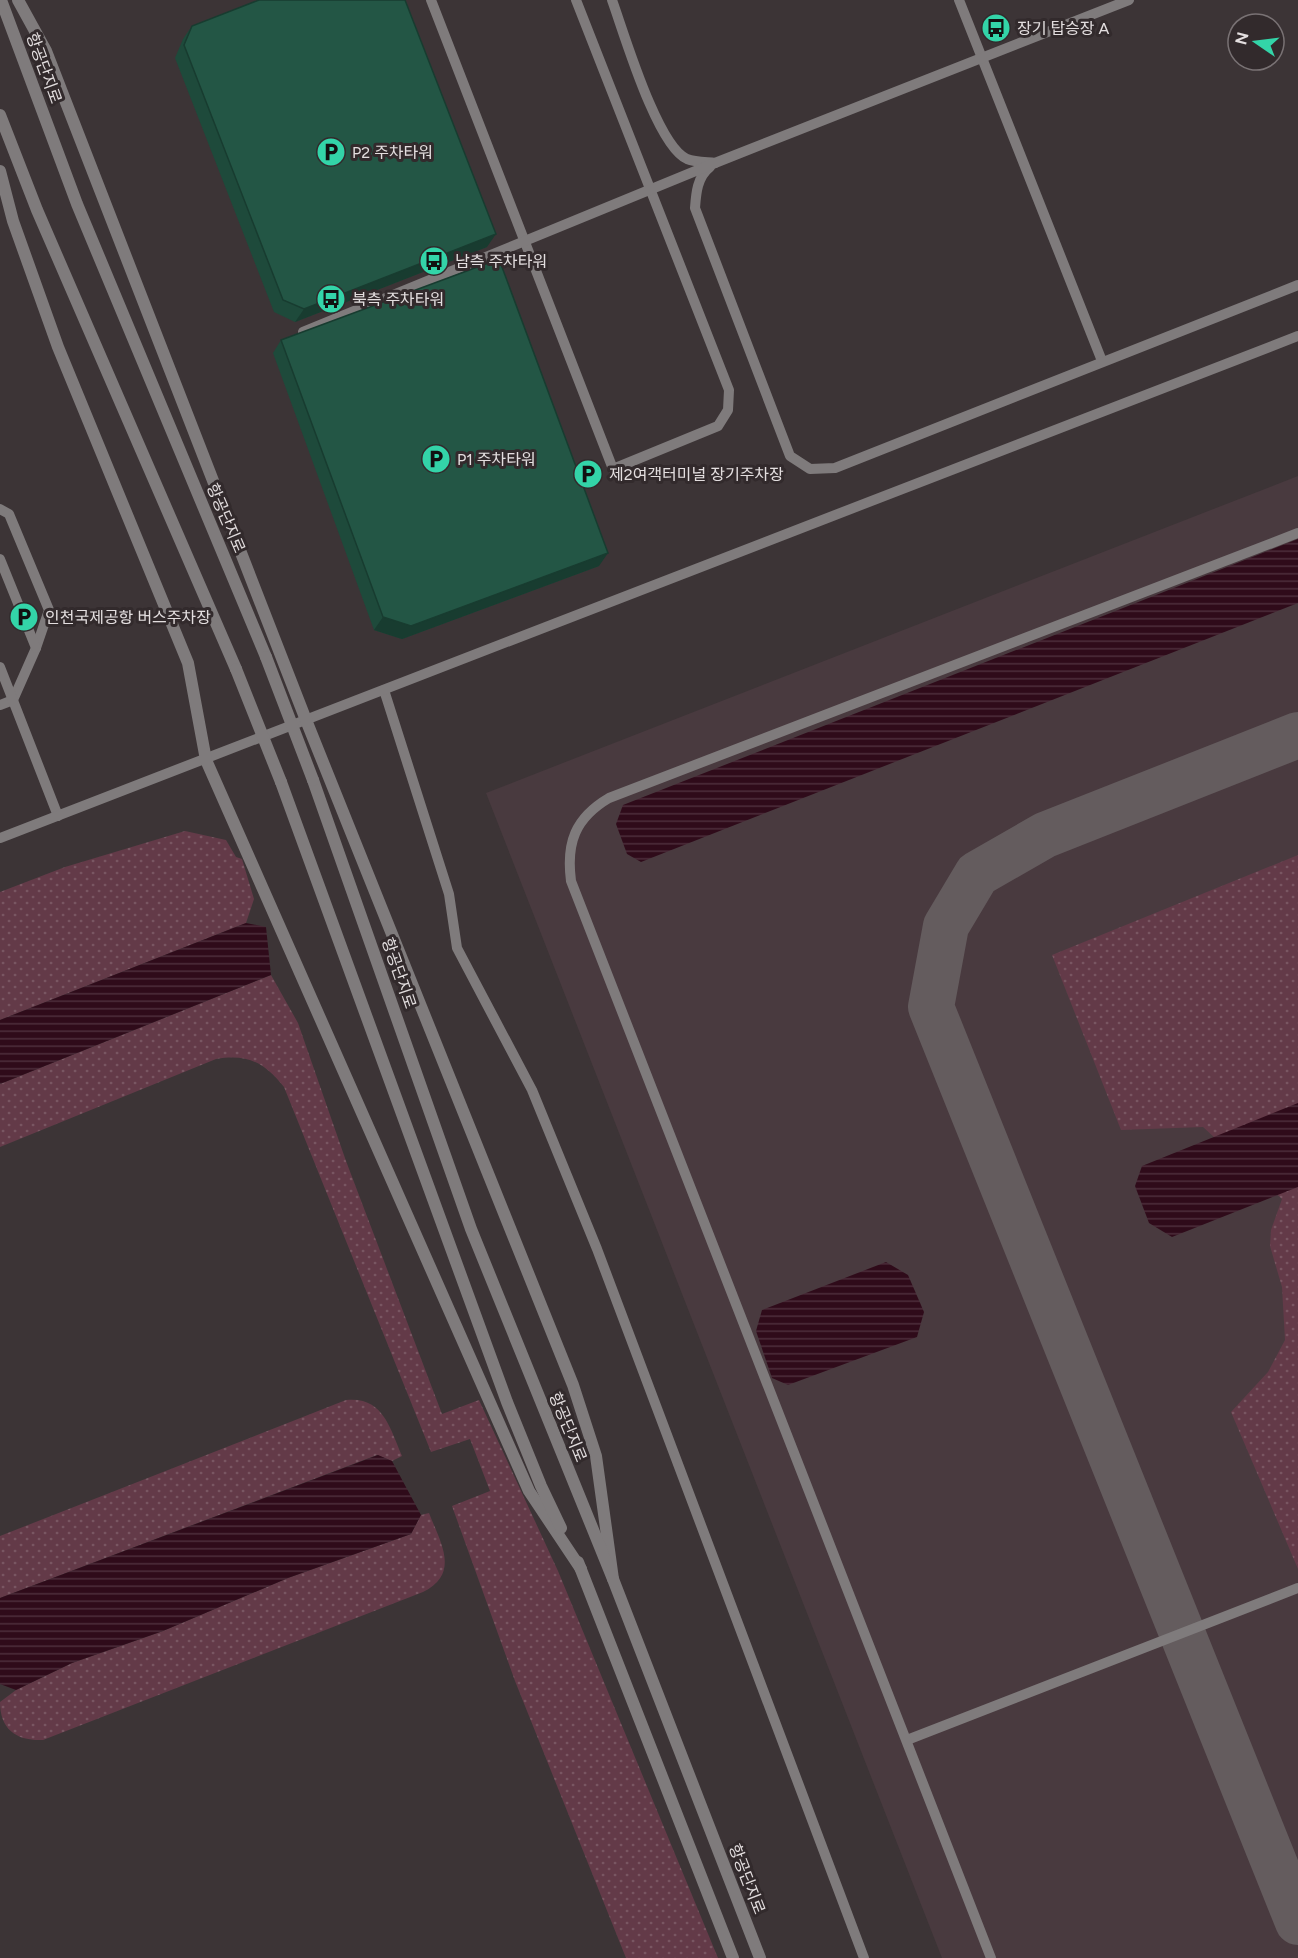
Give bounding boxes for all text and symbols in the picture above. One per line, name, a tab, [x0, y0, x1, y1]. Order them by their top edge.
bus stop icon: 장기 탑승장 A	[980, 12, 1012, 44]
north arrow	[1226, 12, 1286, 72]
place label: 장기 탑승장 A	[1017, 19, 1110, 38]
street label: 항공단지로	[22, 30, 66, 106]
text: N	[1231, 30, 1253, 47]
parking icon: P2 주차타워	[315, 136, 347, 168]
place label: P2 주차타워	[352, 143, 433, 162]
bus stop icon: 남측 주차타워	[418, 245, 450, 277]
place label: 남측 주차타워	[455, 252, 547, 271]
bus stop icon: 북측 주차타워	[315, 283, 347, 315]
place label: 북측 주차타워	[352, 290, 444, 309]
parking icon: P1 주차타워	[420, 443, 452, 475]
place label: P1 주차타워	[457, 450, 536, 469]
parking icon: 제2여객터미널 장기주차장	[572, 458, 604, 490]
place label: 제2여객터미널 장기주차장	[609, 465, 784, 484]
street label: 항공단지로	[203, 480, 249, 556]
parking icon: 인천국제공항 버스주차장	[8, 601, 40, 633]
place label: 인천국제공항 버스주차장	[45, 608, 211, 627]
street label: 항공단지로	[378, 935, 420, 1011]
street label: 항공단지로	[545, 1389, 591, 1465]
street label: 항공단지로	[725, 1841, 769, 1917]

